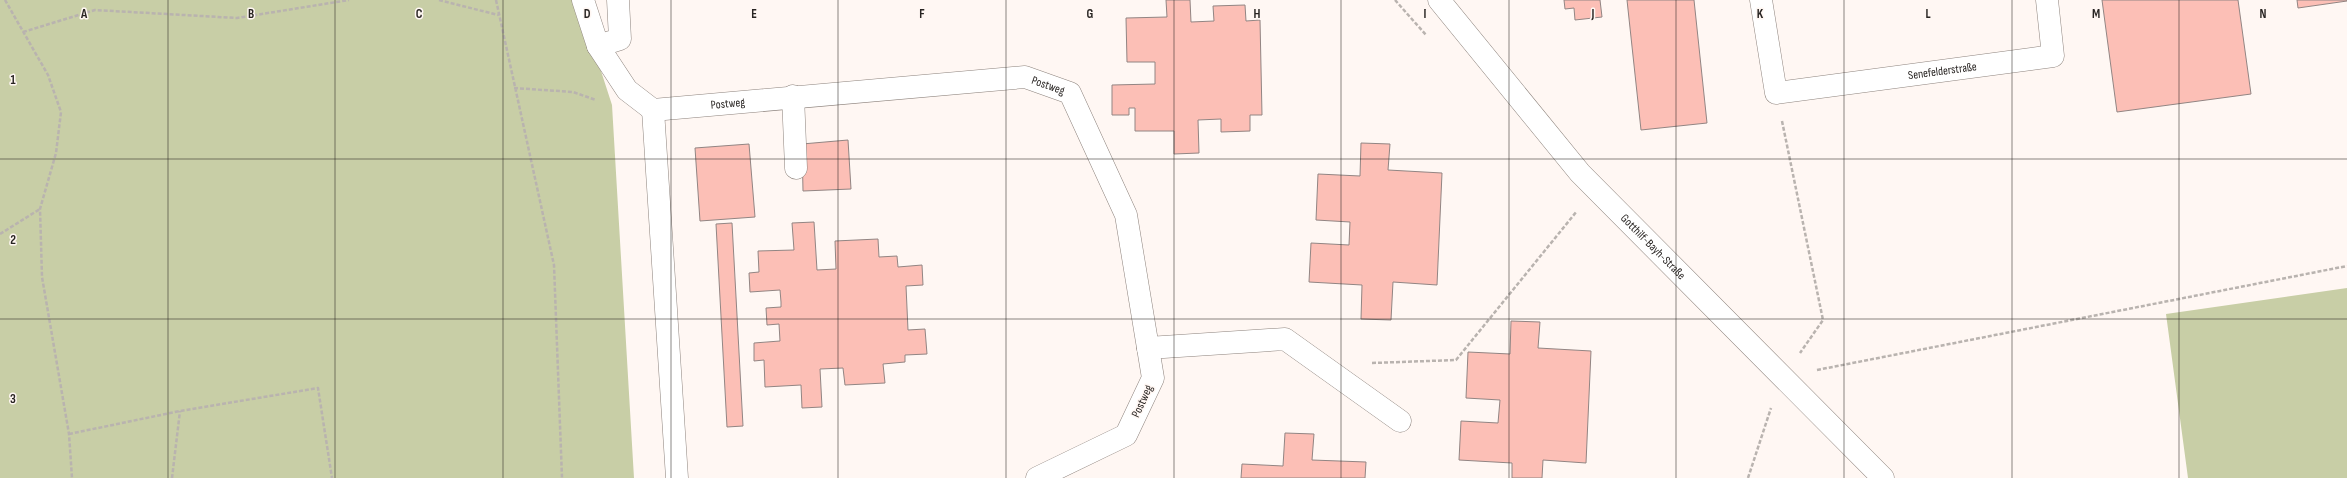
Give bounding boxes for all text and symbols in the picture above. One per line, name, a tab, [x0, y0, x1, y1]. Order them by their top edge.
text: A	[80, 6, 88, 22]
text: B	[248, 6, 254, 22]
text: C	[416, 6, 423, 22]
text: D	[584, 6, 591, 22]
text: E	[751, 6, 757, 22]
text: F	[919, 6, 925, 22]
text: G	[1087, 6, 1094, 22]
text: H	[1254, 6, 1261, 22]
text: I	[1424, 6, 1427, 22]
text: J	[1591, 6, 1595, 22]
text: K	[1757, 6, 1764, 22]
text: L	[1925, 6, 1931, 22]
text: M	[2092, 6, 2100, 22]
text: N	[2260, 6, 2267, 22]
street label: Senefelderstraße	[1907, 59, 1978, 83]
text: 1	[10, 72, 16, 88]
street label: Postweg	[1029, 73, 1067, 99]
street label: Postweg	[710, 95, 746, 113]
street label: Gotthilf-Bayh-Straße	[1617, 211, 1689, 283]
text: 2	[10, 232, 16, 248]
street label: Postweg	[1128, 382, 1157, 420]
text: 3	[10, 391, 16, 407]

